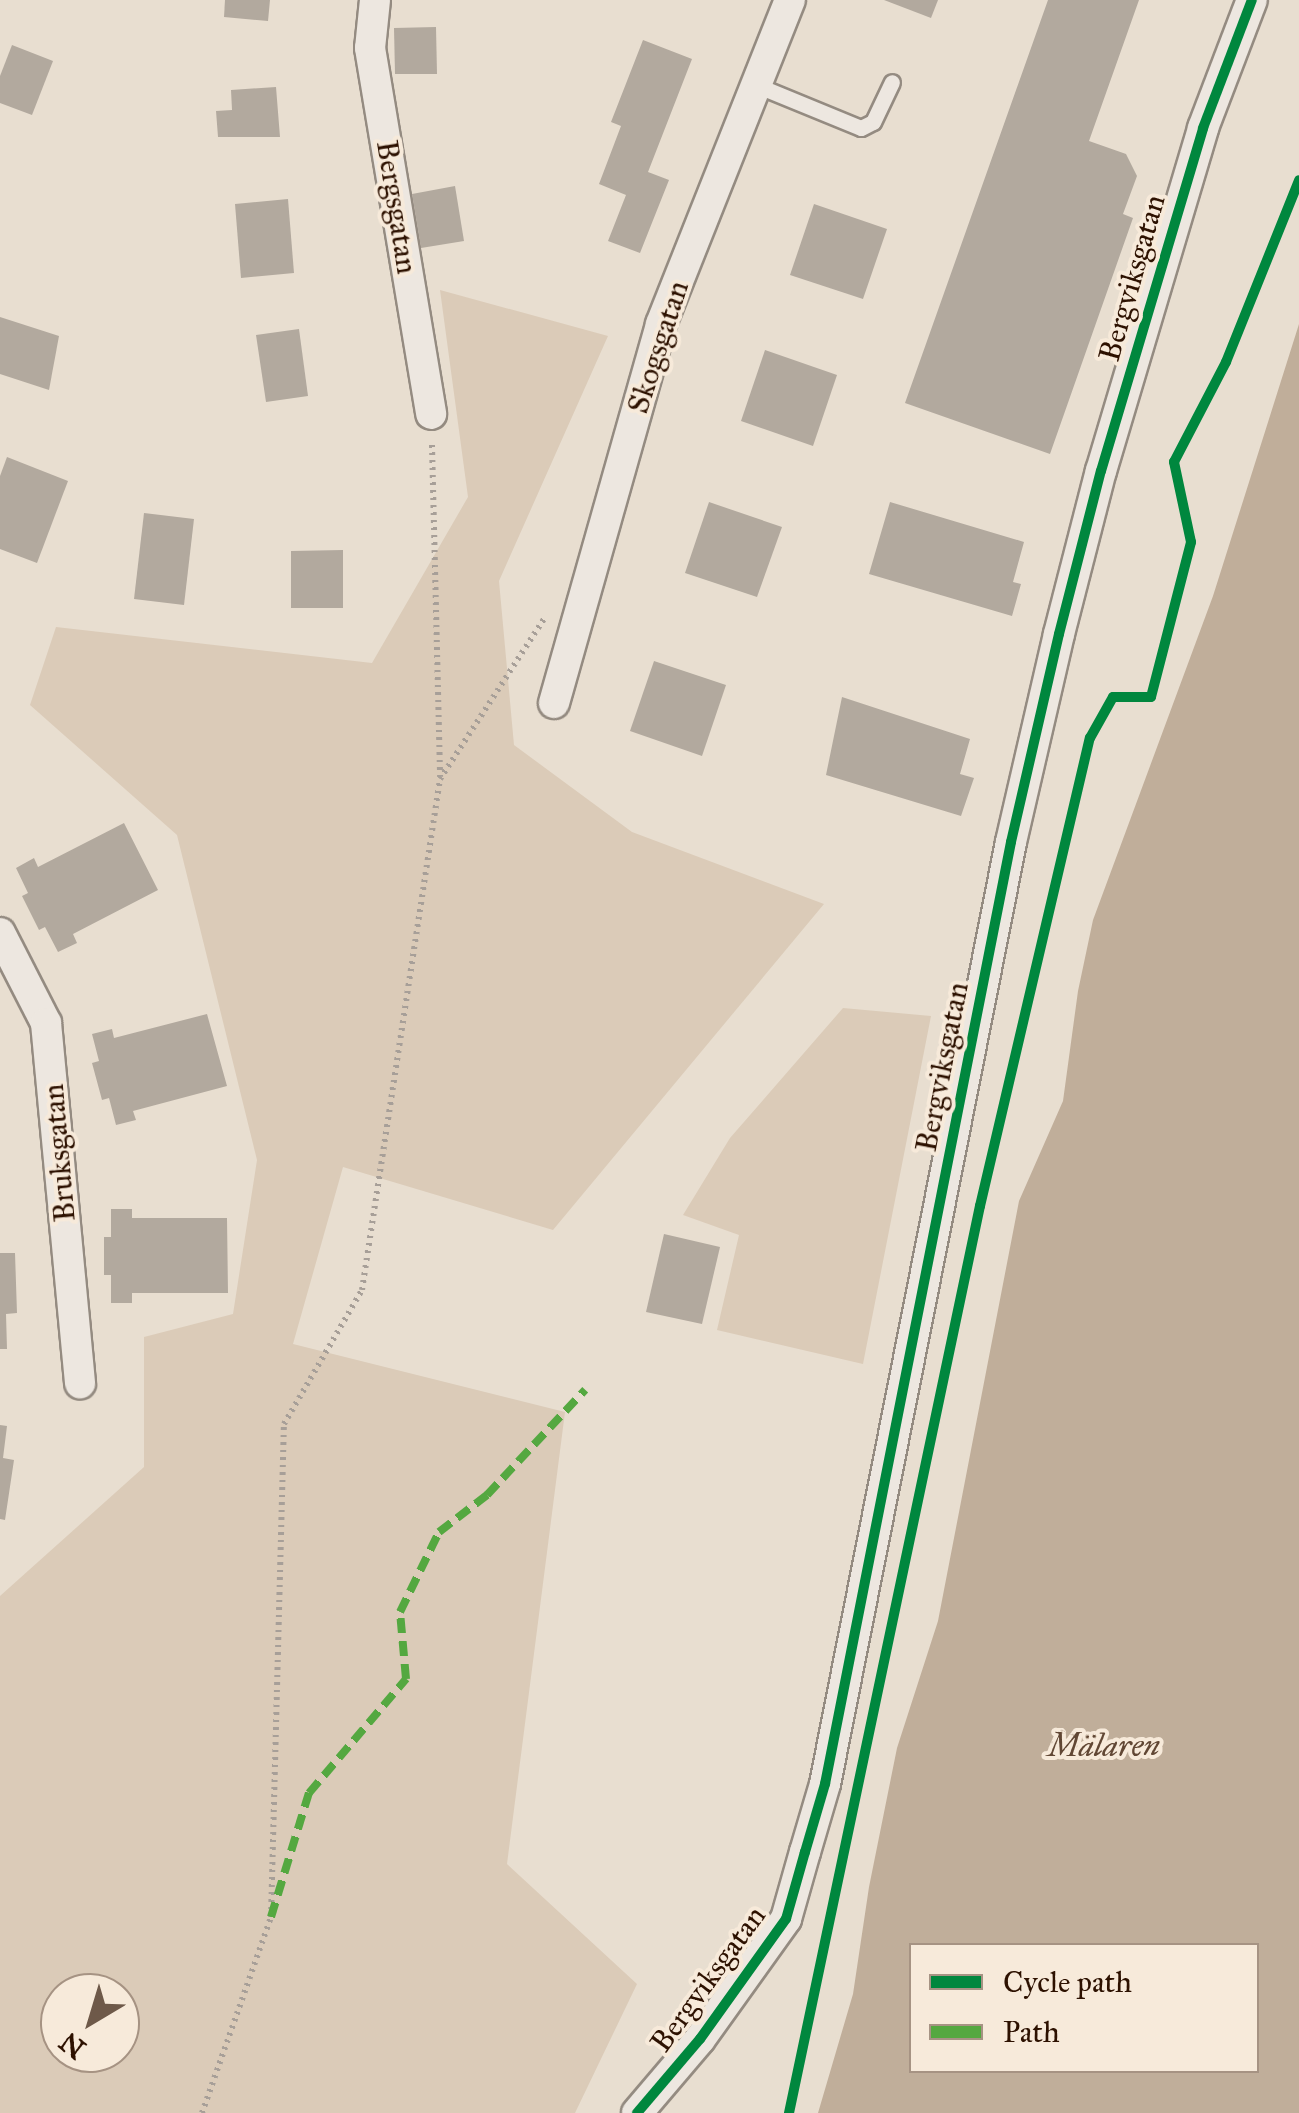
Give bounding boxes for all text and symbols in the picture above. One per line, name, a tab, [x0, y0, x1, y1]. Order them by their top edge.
street label: Bergsgatan	[369, 138, 425, 276]
street label: Bergviksgatan	[1091, 190, 1173, 366]
street label: Skogsgatan	[620, 276, 696, 418]
street label: Bergviksgatan	[908, 979, 976, 1155]
street label: Bruksgatan	[35, 1083, 83, 1223]
water label: Mälaren	[1048, 1727, 1160, 1765]
street label: Bergviksgatan	[643, 1899, 773, 2059]
legend	[909, 1943, 1259, 2073]
text: Cycle path	[1003, 1964, 1132, 2000]
north arrow	[40, 1973, 140, 2073]
text: Path	[1003, 2014, 1060, 2050]
text: N	[52, 2024, 93, 2067]

